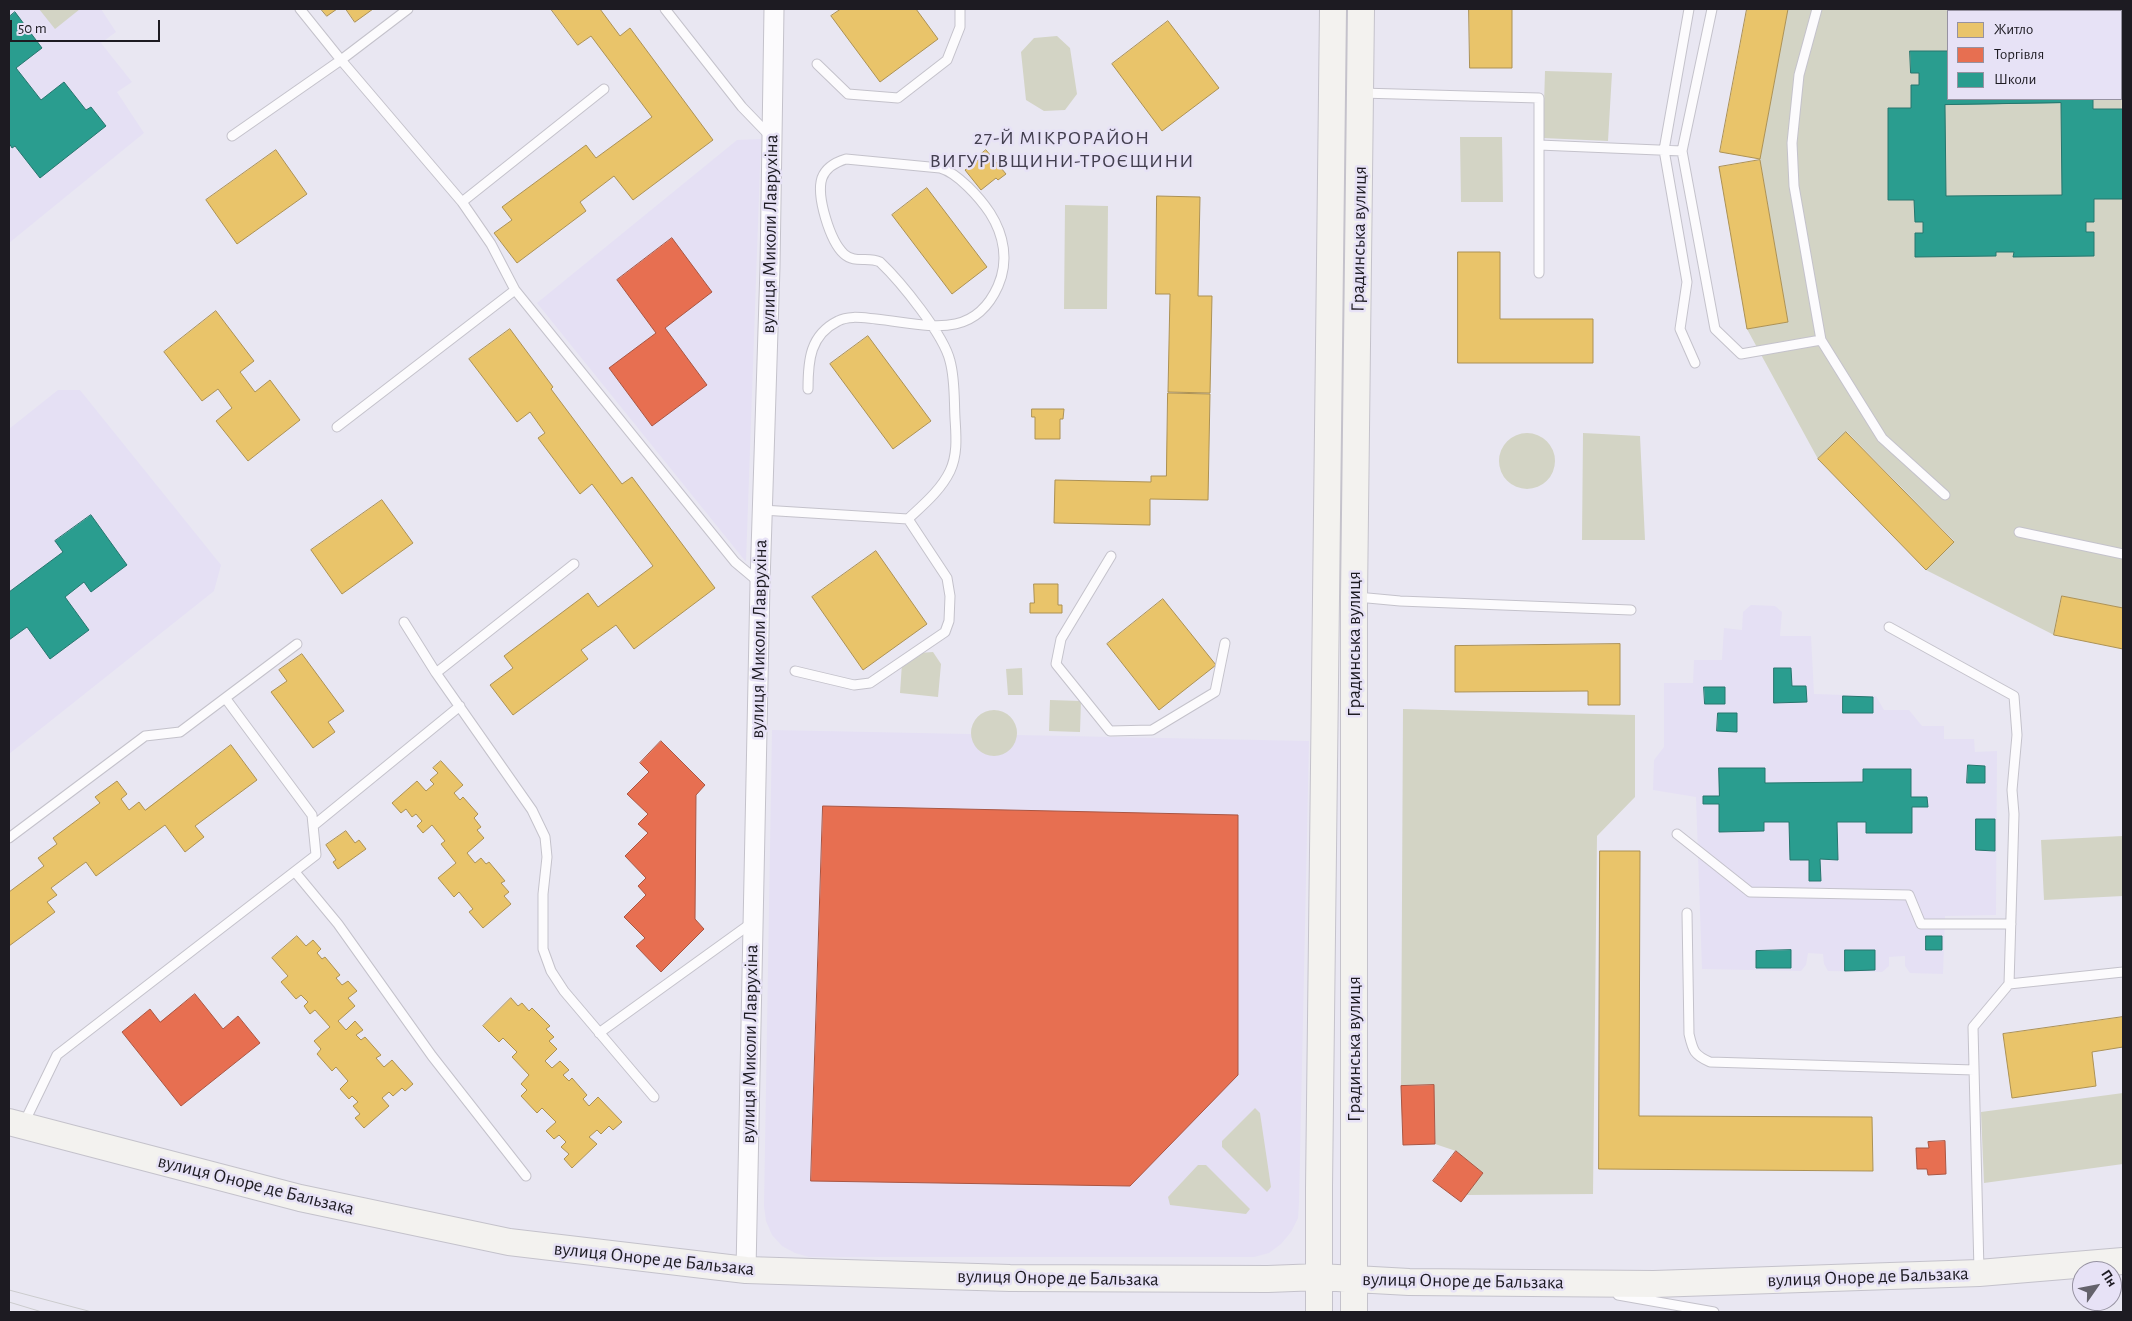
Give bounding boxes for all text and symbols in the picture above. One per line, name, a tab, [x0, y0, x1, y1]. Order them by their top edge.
scale bar	[12, 10, 162, 42]
legend	[1947, 10, 2122, 100]
text: 50 m	[18, 21, 47, 36]
text: Житло	[1994, 22, 2033, 37]
text: Торгівля	[1994, 47, 2044, 62]
text: Школи	[1994, 72, 2036, 87]
district label: 27-Й МІКРОРАЙОН ВИГУРІВЩИНИ-ТРОЄЩИНИ	[927, 126, 1197, 173]
street label: вулиця Миколи Лаврухіна	[757, 134, 783, 334]
street label: Градинська вулиця	[1346, 166, 1372, 312]
street label: вулиця Миколи Лаврухіна	[746, 539, 772, 739]
street label: Градинська вулиця	[1343, 571, 1365, 717]
street label: вулиця Миколи Лаврухіна	[737, 944, 763, 1144]
street label: Градинська вулиця	[1343, 976, 1365, 1122]
street label: вулиця Оноре де Бальзака	[155, 1150, 357, 1220]
street label: вулиця Оноре де Бальзака	[553, 1237, 755, 1281]
north arrow	[2072, 1261, 2122, 1311]
street label: вулиця Оноре де Бальзака	[1767, 1262, 1969, 1292]
street label: вулиця Оноре де Бальзака	[957, 1265, 1159, 1291]
text: Пн	[2098, 1267, 2119, 1289]
street label: вулиця Оноре де Бальзака	[1362, 1268, 1564, 1294]

